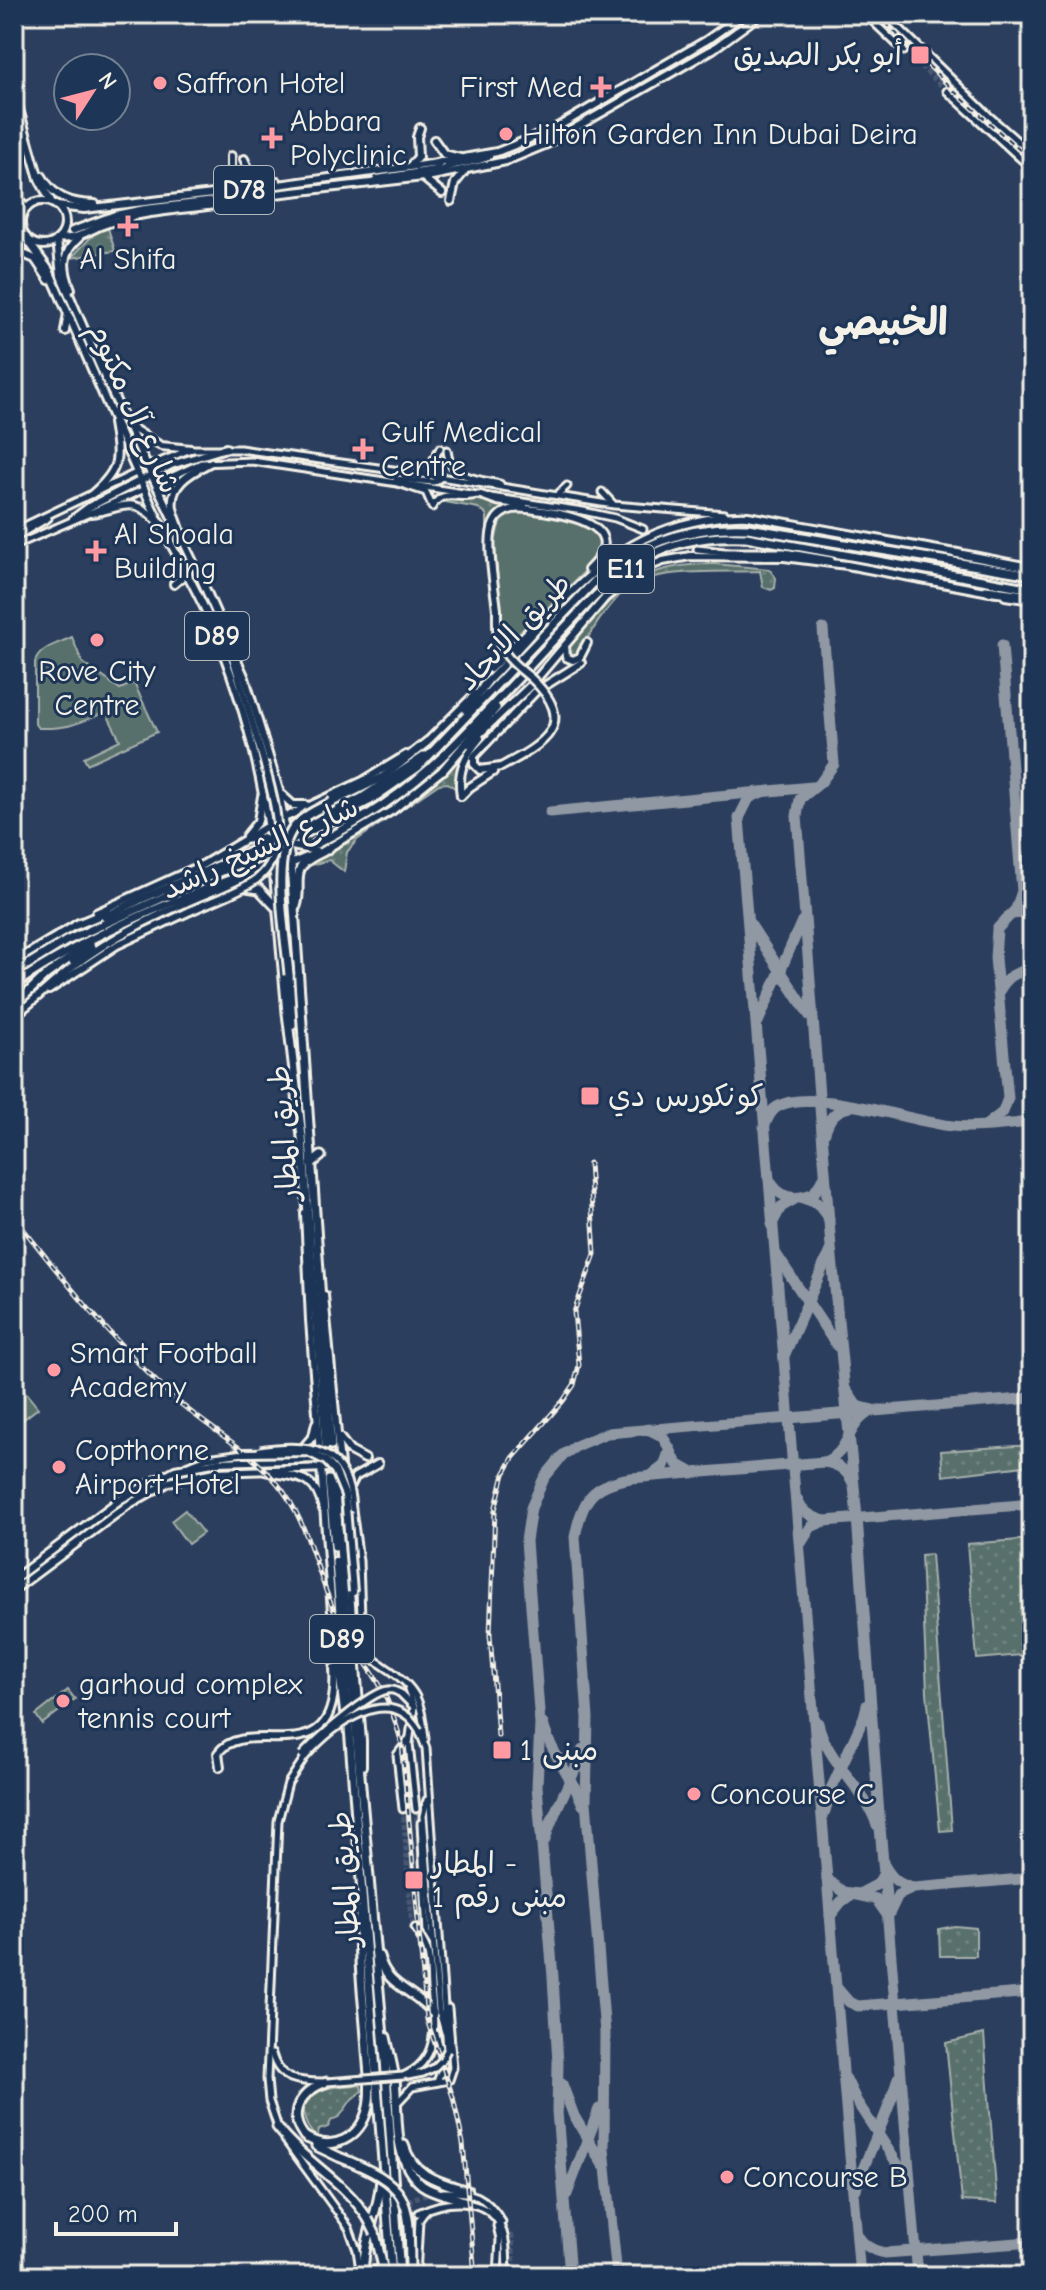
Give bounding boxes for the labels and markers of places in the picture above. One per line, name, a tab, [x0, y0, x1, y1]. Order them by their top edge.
place label: أبو بكر الصديق	[733, 38, 902, 73]
marker: أبو بكر الصديق	[909, 44, 931, 66]
place label: Saffron Hotel	[176, 66, 345, 101]
place label: First Med	[460, 70, 583, 105]
marker: Saffron Hotel	[151, 74, 169, 92]
marker: First Med	[590, 76, 612, 98]
place label: Abbara Polyclinic	[290, 104, 407, 173]
place label: Hilton Garden Inn Dubai Deira	[522, 117, 918, 152]
marker: Hilton Garden Inn Dubai Deira	[497, 125, 515, 143]
marker: Abbara Polyclinic	[261, 127, 283, 149]
marker: Al Shifa	[117, 215, 139, 237]
place label: Al Shifa	[80, 242, 176, 277]
place label: Gulf Medical Centre	[381, 415, 542, 484]
marker: Gulf Medical Centre	[352, 438, 374, 460]
place label: Al Shoala Building	[114, 517, 234, 586]
marker: Al Shoala Building	[85, 540, 107, 562]
marker: Rove City Centre	[88, 631, 106, 649]
place label: Rove City Centre	[38, 654, 156, 723]
place label: كونكورس دي	[608, 1079, 764, 1117]
marker: كونكورس دي	[579, 1085, 601, 1107]
place label: Smart Football Academy	[70, 1336, 258, 1405]
marker: Smart Football Academy	[45, 1361, 63, 1379]
place label: Copthorne Airport Hotel	[75, 1433, 240, 1502]
marker: Copthorne Airport Hotel	[50, 1458, 68, 1476]
place label: garhoud complex tennis court	[77, 1667, 303, 1736]
marker: garhoud complex tennis court	[54, 1692, 72, 1710]
place label: مبنى 1	[520, 1733, 598, 1769]
marker: مبنى 1	[491, 1739, 513, 1761]
place label: Concourse C	[710, 1777, 874, 1812]
marker: Concourse C	[685, 1785, 703, 1803]
place label: المطار - مبنى رقم 1	[429, 1846, 567, 1919]
marker: المطار - مبنى رقم 1	[403, 1869, 425, 1891]
place label: Concourse B	[743, 2160, 908, 2195]
marker: Concourse B	[718, 2168, 736, 2186]

